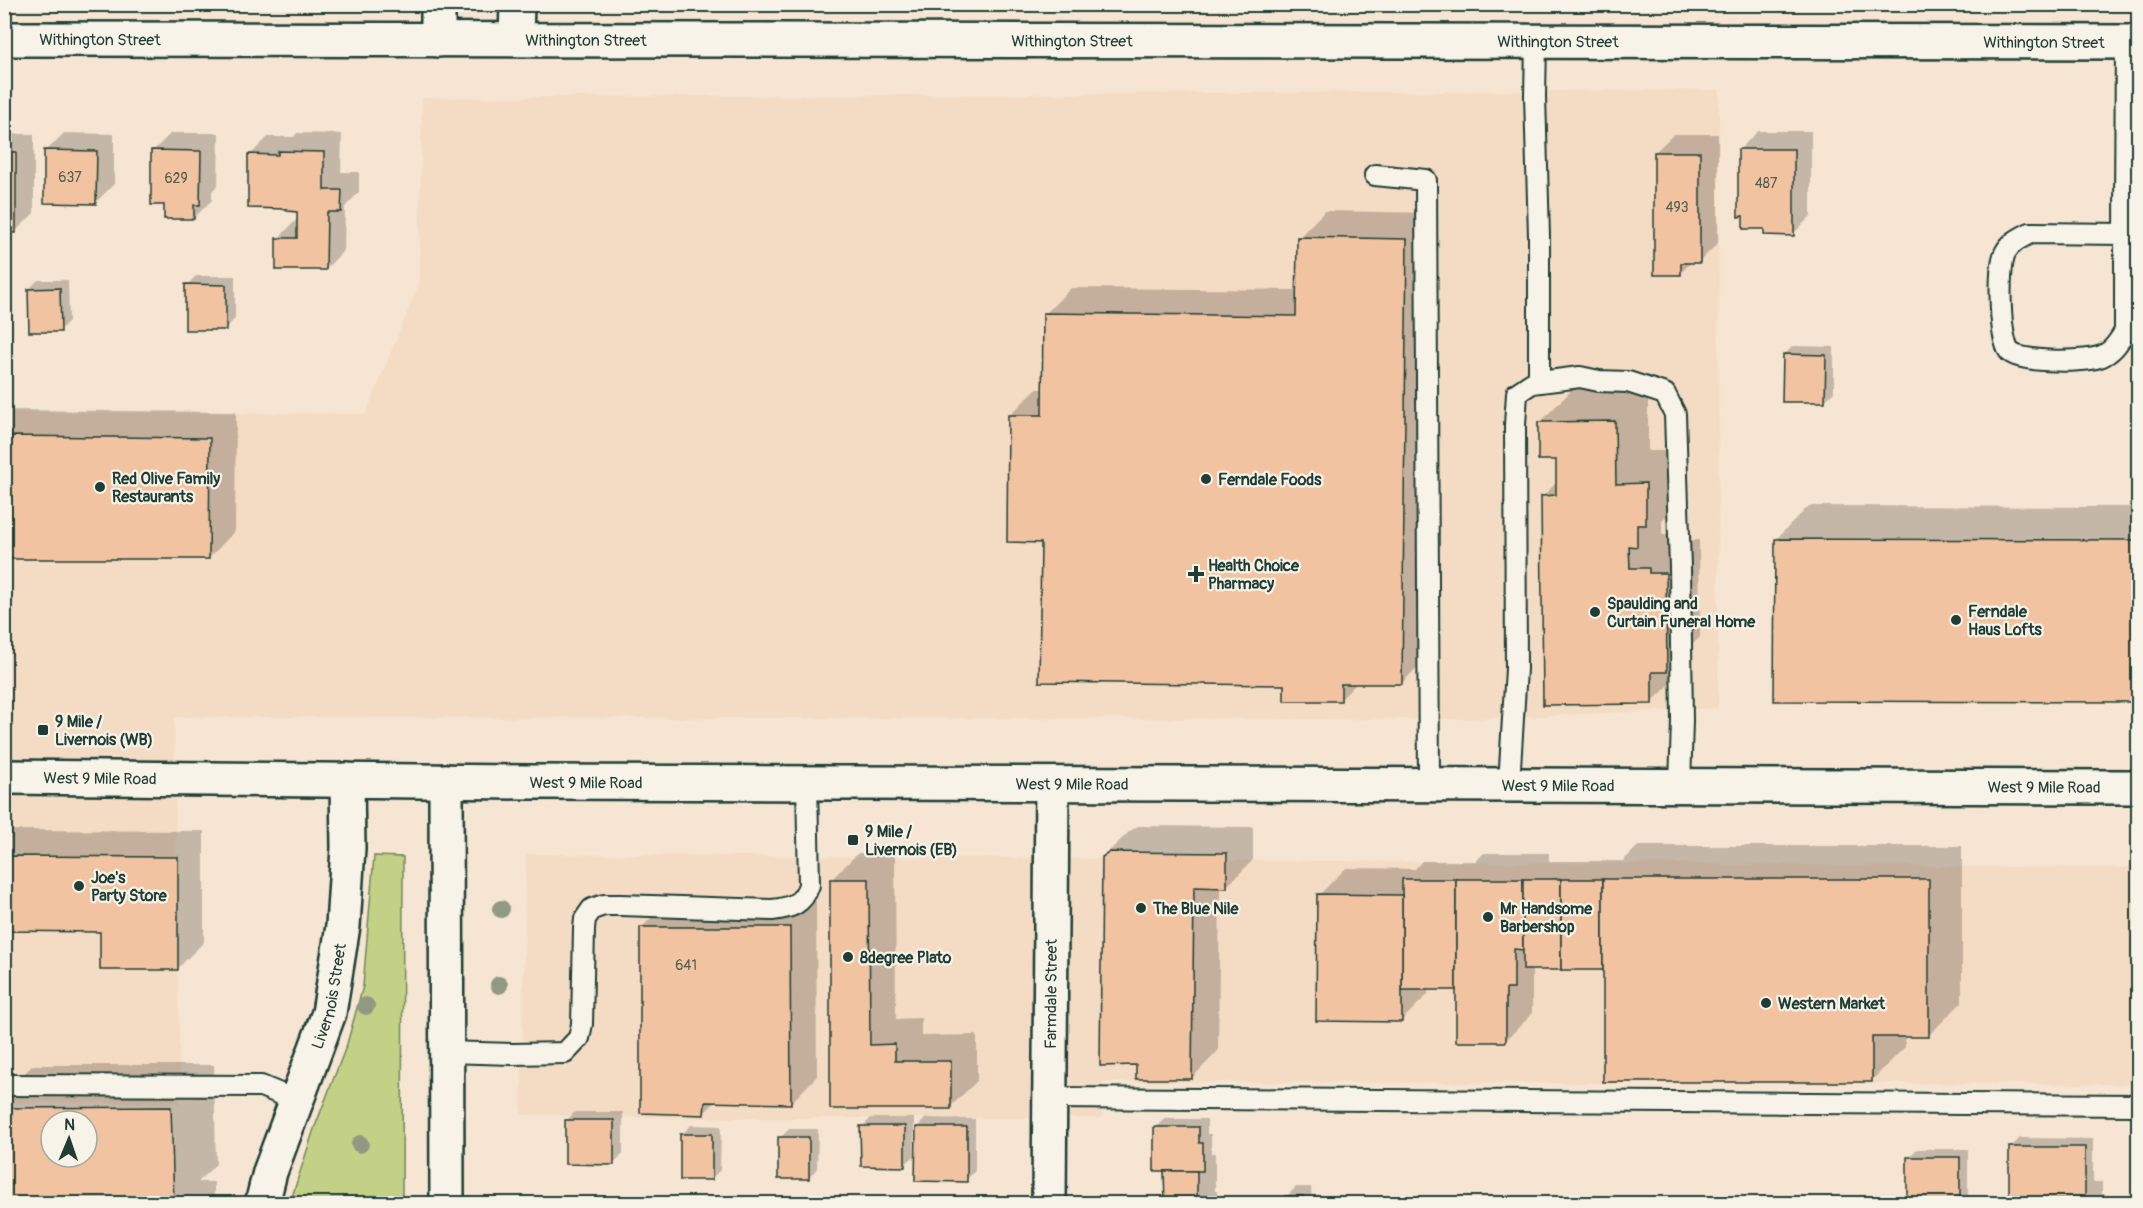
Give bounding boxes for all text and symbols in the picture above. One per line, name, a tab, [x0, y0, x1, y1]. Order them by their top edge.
street label: Withington Street	[39, 30, 161, 50]
street label: Withington Street	[525, 31, 647, 51]
street label: Withington Street	[1011, 31, 1133, 52]
street label: Withington Street	[1497, 32, 1619, 52]
street label: Withington Street	[1983, 33, 2105, 53]
house number: 637	[58, 169, 82, 186]
house number: 629	[164, 170, 188, 187]
house number: 487	[1755, 175, 1778, 192]
house number: 493	[1665, 199, 1689, 216]
place label: Red Olive Family Restaurants	[112, 469, 220, 507]
place label: Ferndale Foods	[1218, 470, 1322, 490]
marker: Ferndale Foods	[1199, 472, 1213, 486]
marker: Red Olive Family Restaurants	[93, 480, 107, 494]
place label: Health Choice Pharmacy	[1208, 556, 1300, 594]
marker: Health Choice Pharmacy	[1189, 567, 1203, 581]
place label: Spaulding and Curtain Funeral Home	[1607, 594, 1756, 632]
place label: Ferndale Haus Lofts	[1968, 602, 2042, 640]
marker: Spaulding and Curtain Funeral Home	[1588, 605, 1602, 619]
marker: Ferndale Haus Lofts	[1949, 613, 1963, 627]
place label: 9 Mile / Livernois (WB)	[55, 712, 153, 750]
marker: 9 Mile / Livernois (WB)	[36, 723, 50, 737]
street label: West 9 Mile Road	[43, 768, 157, 789]
street label: West 9 Mile Road	[529, 773, 643, 793]
street label: West 9 Mile Road	[1015, 775, 1129, 795]
street label: West 9 Mile Road	[1501, 776, 1615, 796]
street label: West 9 Mile Road	[1987, 778, 2101, 798]
place label: 9 Mile / Livernois (EB)	[865, 822, 958, 860]
marker: 9 Mile / Livernois (EB)	[846, 833, 860, 847]
place label: Joe's Party Store	[91, 868, 168, 906]
marker: Joe's Party Store	[72, 879, 86, 893]
place label: The Blue Nile	[1152, 899, 1239, 919]
place label: Mr Handsome Barbershop	[1500, 899, 1593, 937]
marker: The Blue Nile	[1134, 901, 1148, 915]
marker: Mr Handsome Barbershop	[1481, 910, 1495, 924]
street label: Farmdale Street	[1041, 938, 1062, 1049]
street label: Livernois Street	[307, 941, 351, 1052]
place label: 8degree Plato	[860, 948, 952, 968]
marker: 8degree Plato	[841, 950, 855, 964]
house number: 641	[675, 957, 697, 974]
place label: Western Market	[1778, 994, 1886, 1014]
marker: Western Market	[1759, 996, 1773, 1010]
north arrow	[39, 1109, 99, 1169]
text: N	[64, 1115, 75, 1135]

